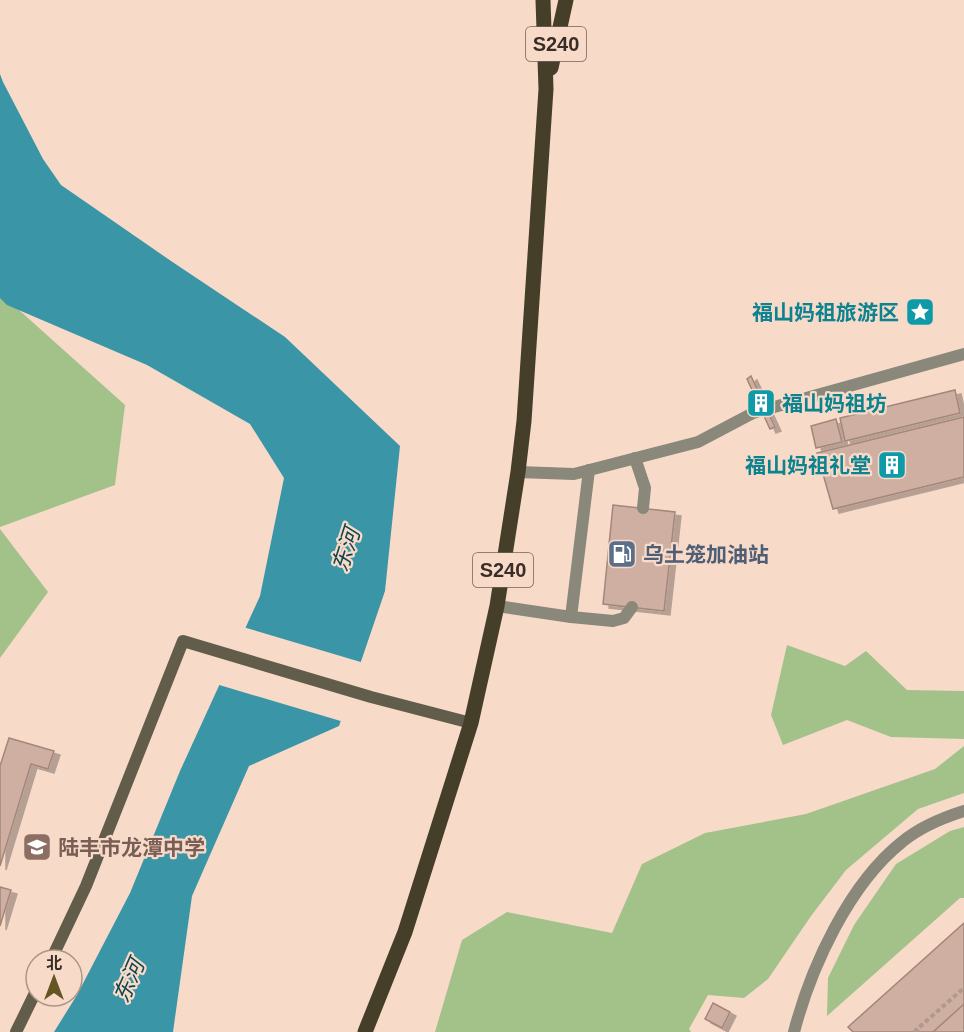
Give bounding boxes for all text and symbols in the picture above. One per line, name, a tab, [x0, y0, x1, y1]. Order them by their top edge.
road number: S240	[526, 27, 586, 61]
place icon: 福山妈祖旅游区	[904, 296, 936, 328]
place label: 福山妈祖旅游区	[752, 301, 899, 324]
building icon: 福山妈祖坊	[745, 387, 777, 419]
place label: 福山妈祖坊	[782, 392, 887, 415]
building icon: 福山妈祖礼堂	[876, 449, 908, 481]
place label: 福山妈祖礼堂	[745, 454, 871, 477]
water label: 东河	[327, 521, 366, 575]
fuel station icon: 乌土笼加油站	[606, 538, 638, 570]
place label: 乌土笼加油站	[643, 543, 769, 566]
road number: S240	[473, 553, 533, 587]
school or university icon: 陆丰市龙潭中学	[21, 831, 53, 863]
place label: 陆丰市龙潭中学	[58, 836, 205, 859]
north arrow	[24, 948, 84, 1008]
water label: 东河	[109, 952, 151, 1006]
text: 北	[46, 955, 62, 972]

